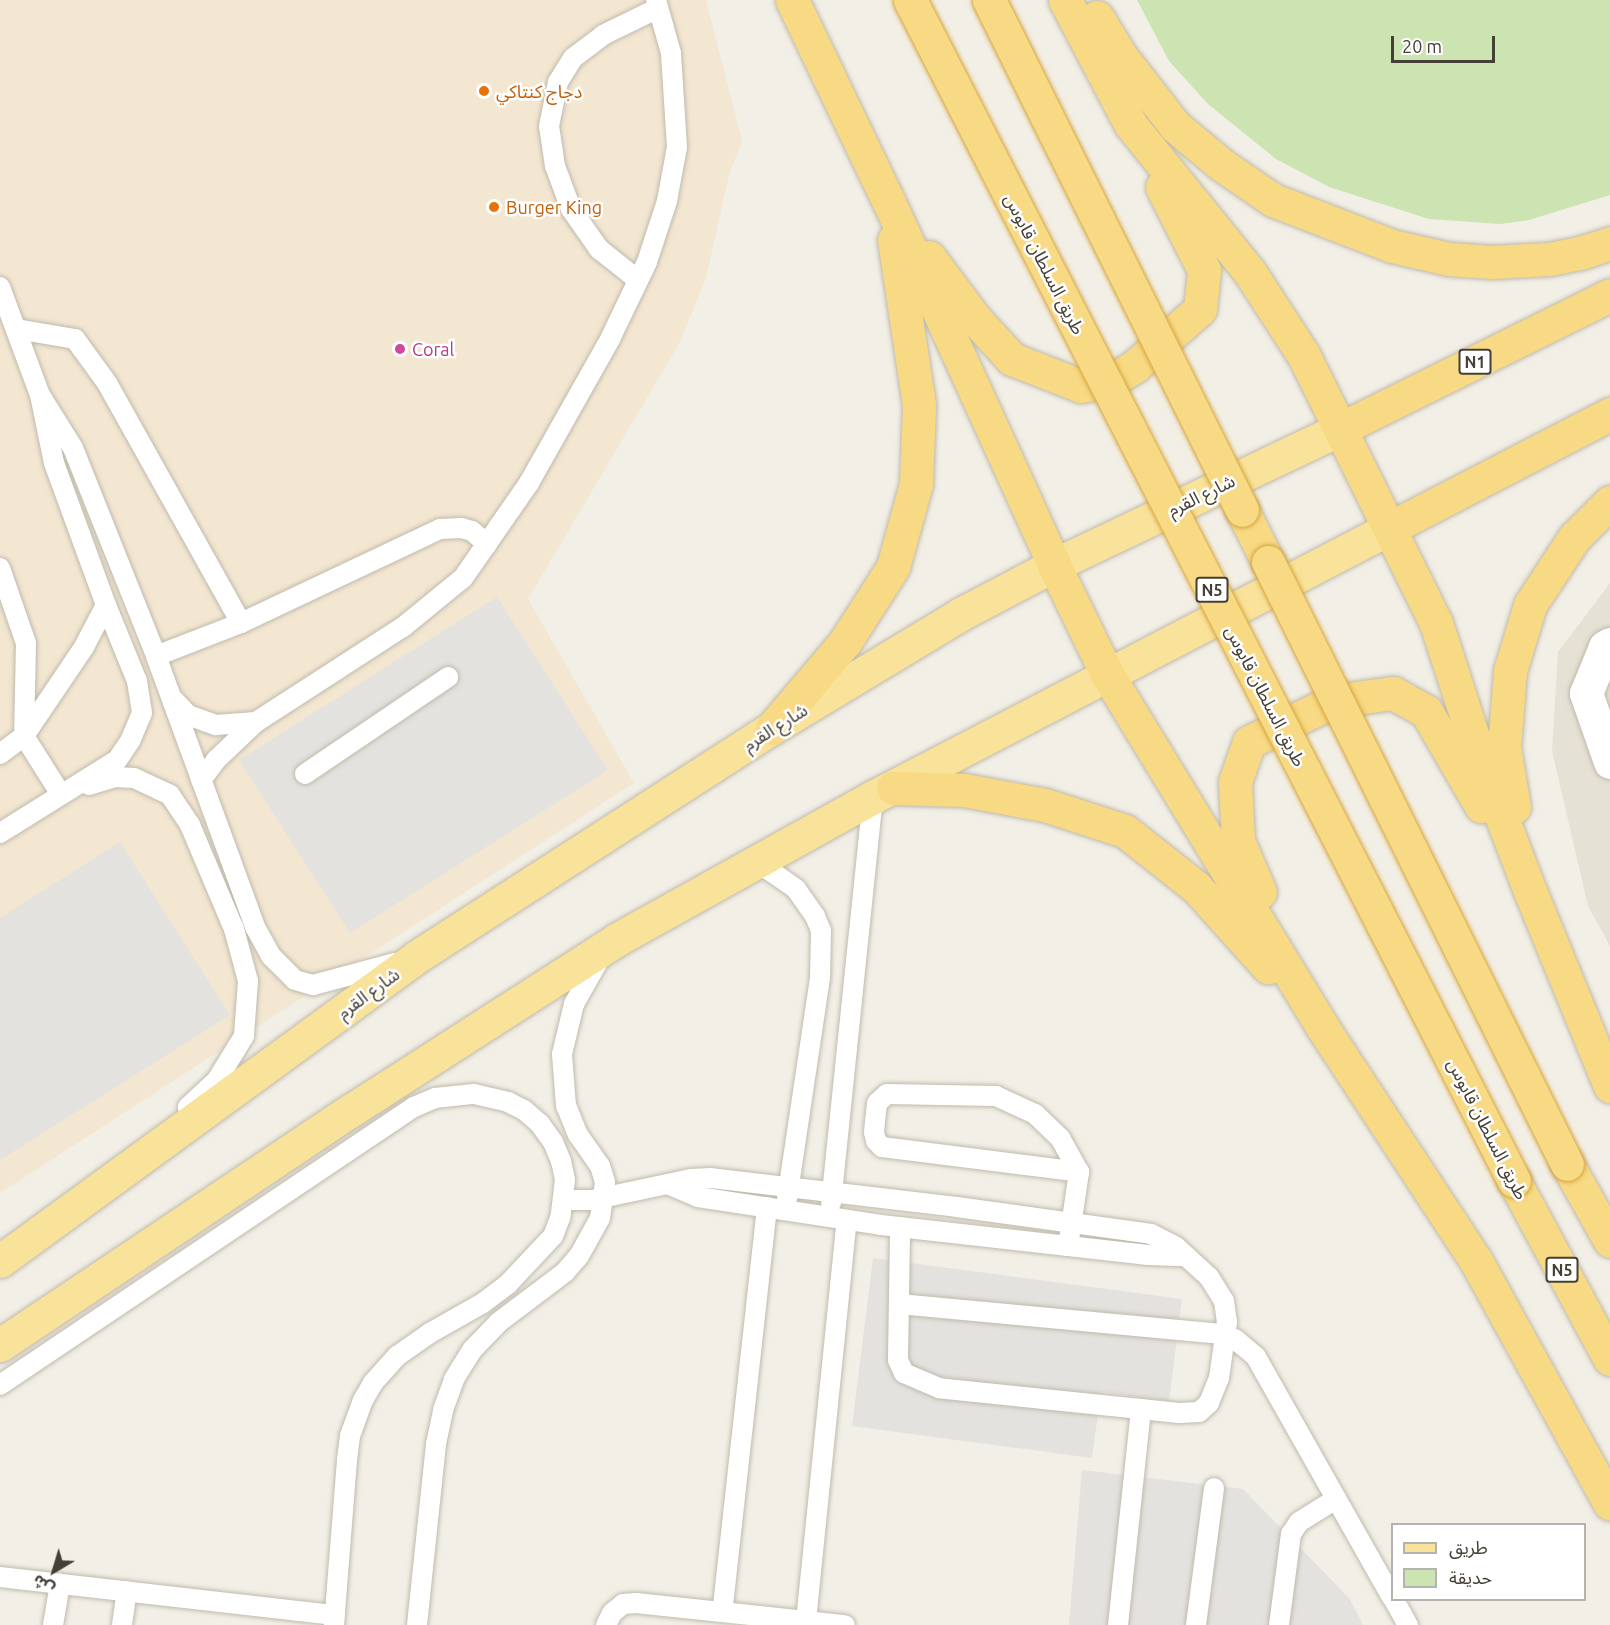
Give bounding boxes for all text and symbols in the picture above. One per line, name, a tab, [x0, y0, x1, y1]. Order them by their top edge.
scale bar	[1394, 24, 1498, 62]
text: 20 m	[1402, 36, 1442, 56]
place label: دجاج كنتاكي	[496, 80, 582, 102]
marker: دجاج كنتاكي	[477, 84, 491, 98]
street label: طريق السلطان قابوس	[1000, 190, 1090, 338]
place label: Burger King	[506, 196, 602, 218]
marker: Burger King	[487, 200, 501, 214]
place label: Coral	[412, 338, 454, 360]
marker: Coral	[393, 342, 407, 356]
road number: N1	[1458, 349, 1492, 375]
street label: شارع القرم	[1164, 469, 1238, 521]
road number: N5	[1196, 577, 1228, 603]
street label: طريق السلطان قابوس	[1221, 622, 1311, 770]
street label: شارع القرم	[739, 699, 811, 755]
street label: شارع القرم	[332, 963, 404, 1023]
street label: طريق السلطان قابوس	[1443, 1055, 1533, 1203]
road number: N5	[1546, 1257, 1578, 1283]
legend	[1391, 1523, 1586, 1601]
text: طريق	[1449, 1537, 1488, 1557]
north arrow	[24, 1541, 84, 1601]
text: حديقة	[1449, 1567, 1492, 1587]
text: ش	[29, 1571, 57, 1599]

